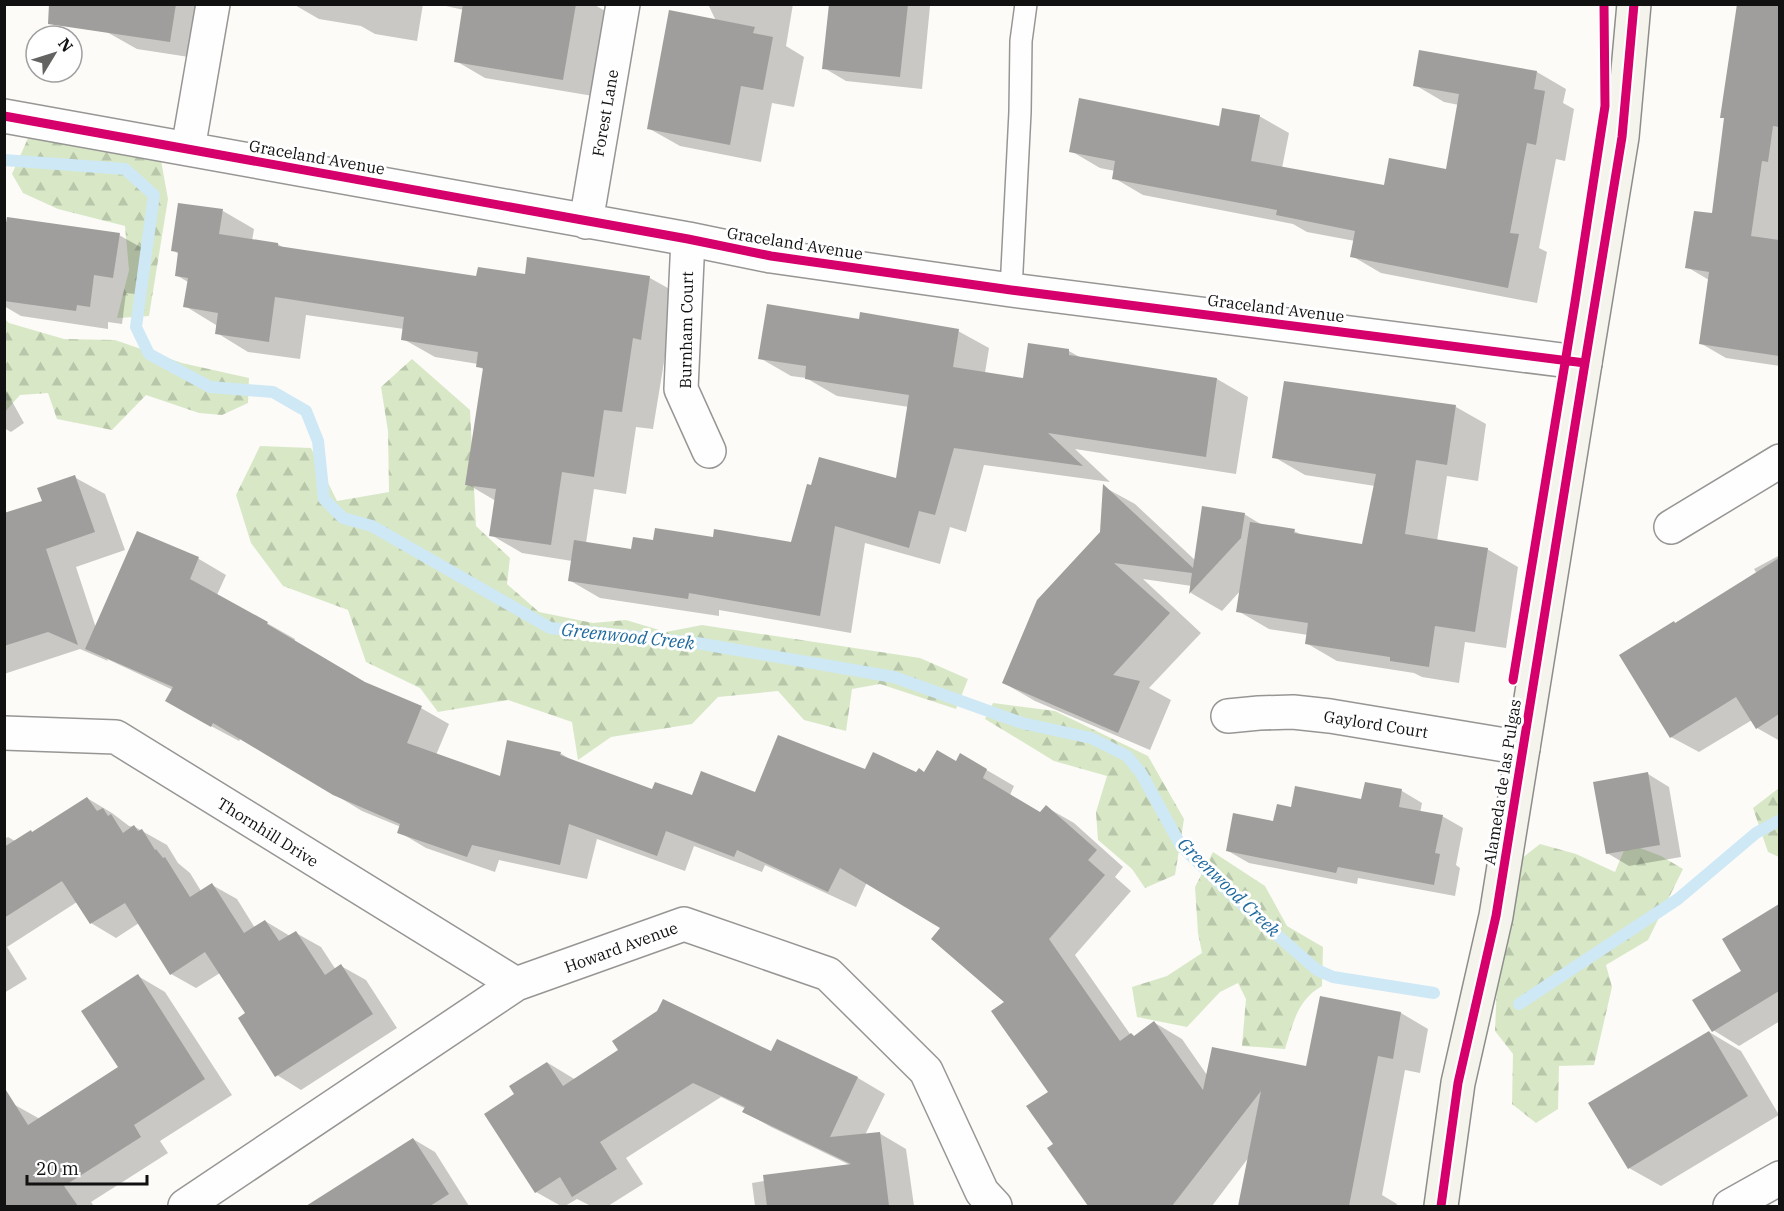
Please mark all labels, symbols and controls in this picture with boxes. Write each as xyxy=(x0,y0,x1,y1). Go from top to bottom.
north arrow xyxy=(24,24,84,84)
text: N xyxy=(54,34,78,56)
street label: Forest Lane xyxy=(587,68,623,158)
street label: Graceland Avenue xyxy=(248,135,386,179)
street label: Graceland Avenue xyxy=(726,222,864,264)
street label: Burnham Court xyxy=(675,271,697,389)
street label: Graceland Avenue xyxy=(1207,290,1345,326)
water label: Greenwood Creek xyxy=(560,618,696,654)
street label: Alameda de las Pulgas xyxy=(1479,698,1525,866)
street label: Gaylord Court xyxy=(1322,706,1430,742)
street label: Thornhill Drive xyxy=(214,793,322,871)
water label: Greenwood Creek xyxy=(1173,832,1285,942)
street label: Howard Avenue xyxy=(562,917,680,977)
scale bar xyxy=(27,1148,147,1186)
text: 20 m xyxy=(36,1157,79,1180)

